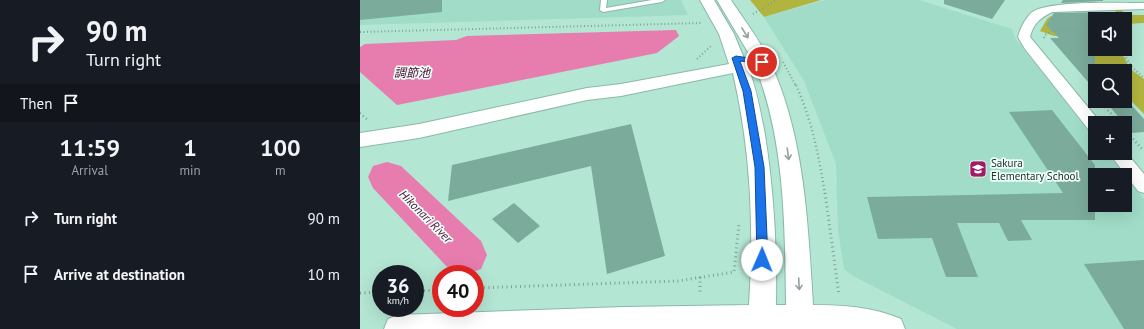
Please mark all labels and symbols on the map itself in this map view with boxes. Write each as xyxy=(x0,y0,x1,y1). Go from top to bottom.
one-way arrow xyxy=(741,27,749,38)
pin xyxy=(745,45,779,79)
water label: 調節池 xyxy=(394,65,431,80)
one-way arrow xyxy=(784,147,792,160)
place label: Sakura Elementary School xyxy=(991,156,1079,183)
school or university icon: Sakura Elementary School xyxy=(968,159,988,179)
water label: Hikonari River xyxy=(396,186,456,246)
position arrow xyxy=(741,239,783,281)
speed limit sign: 40 xyxy=(432,265,484,317)
one-way arrow xyxy=(796,277,803,290)

